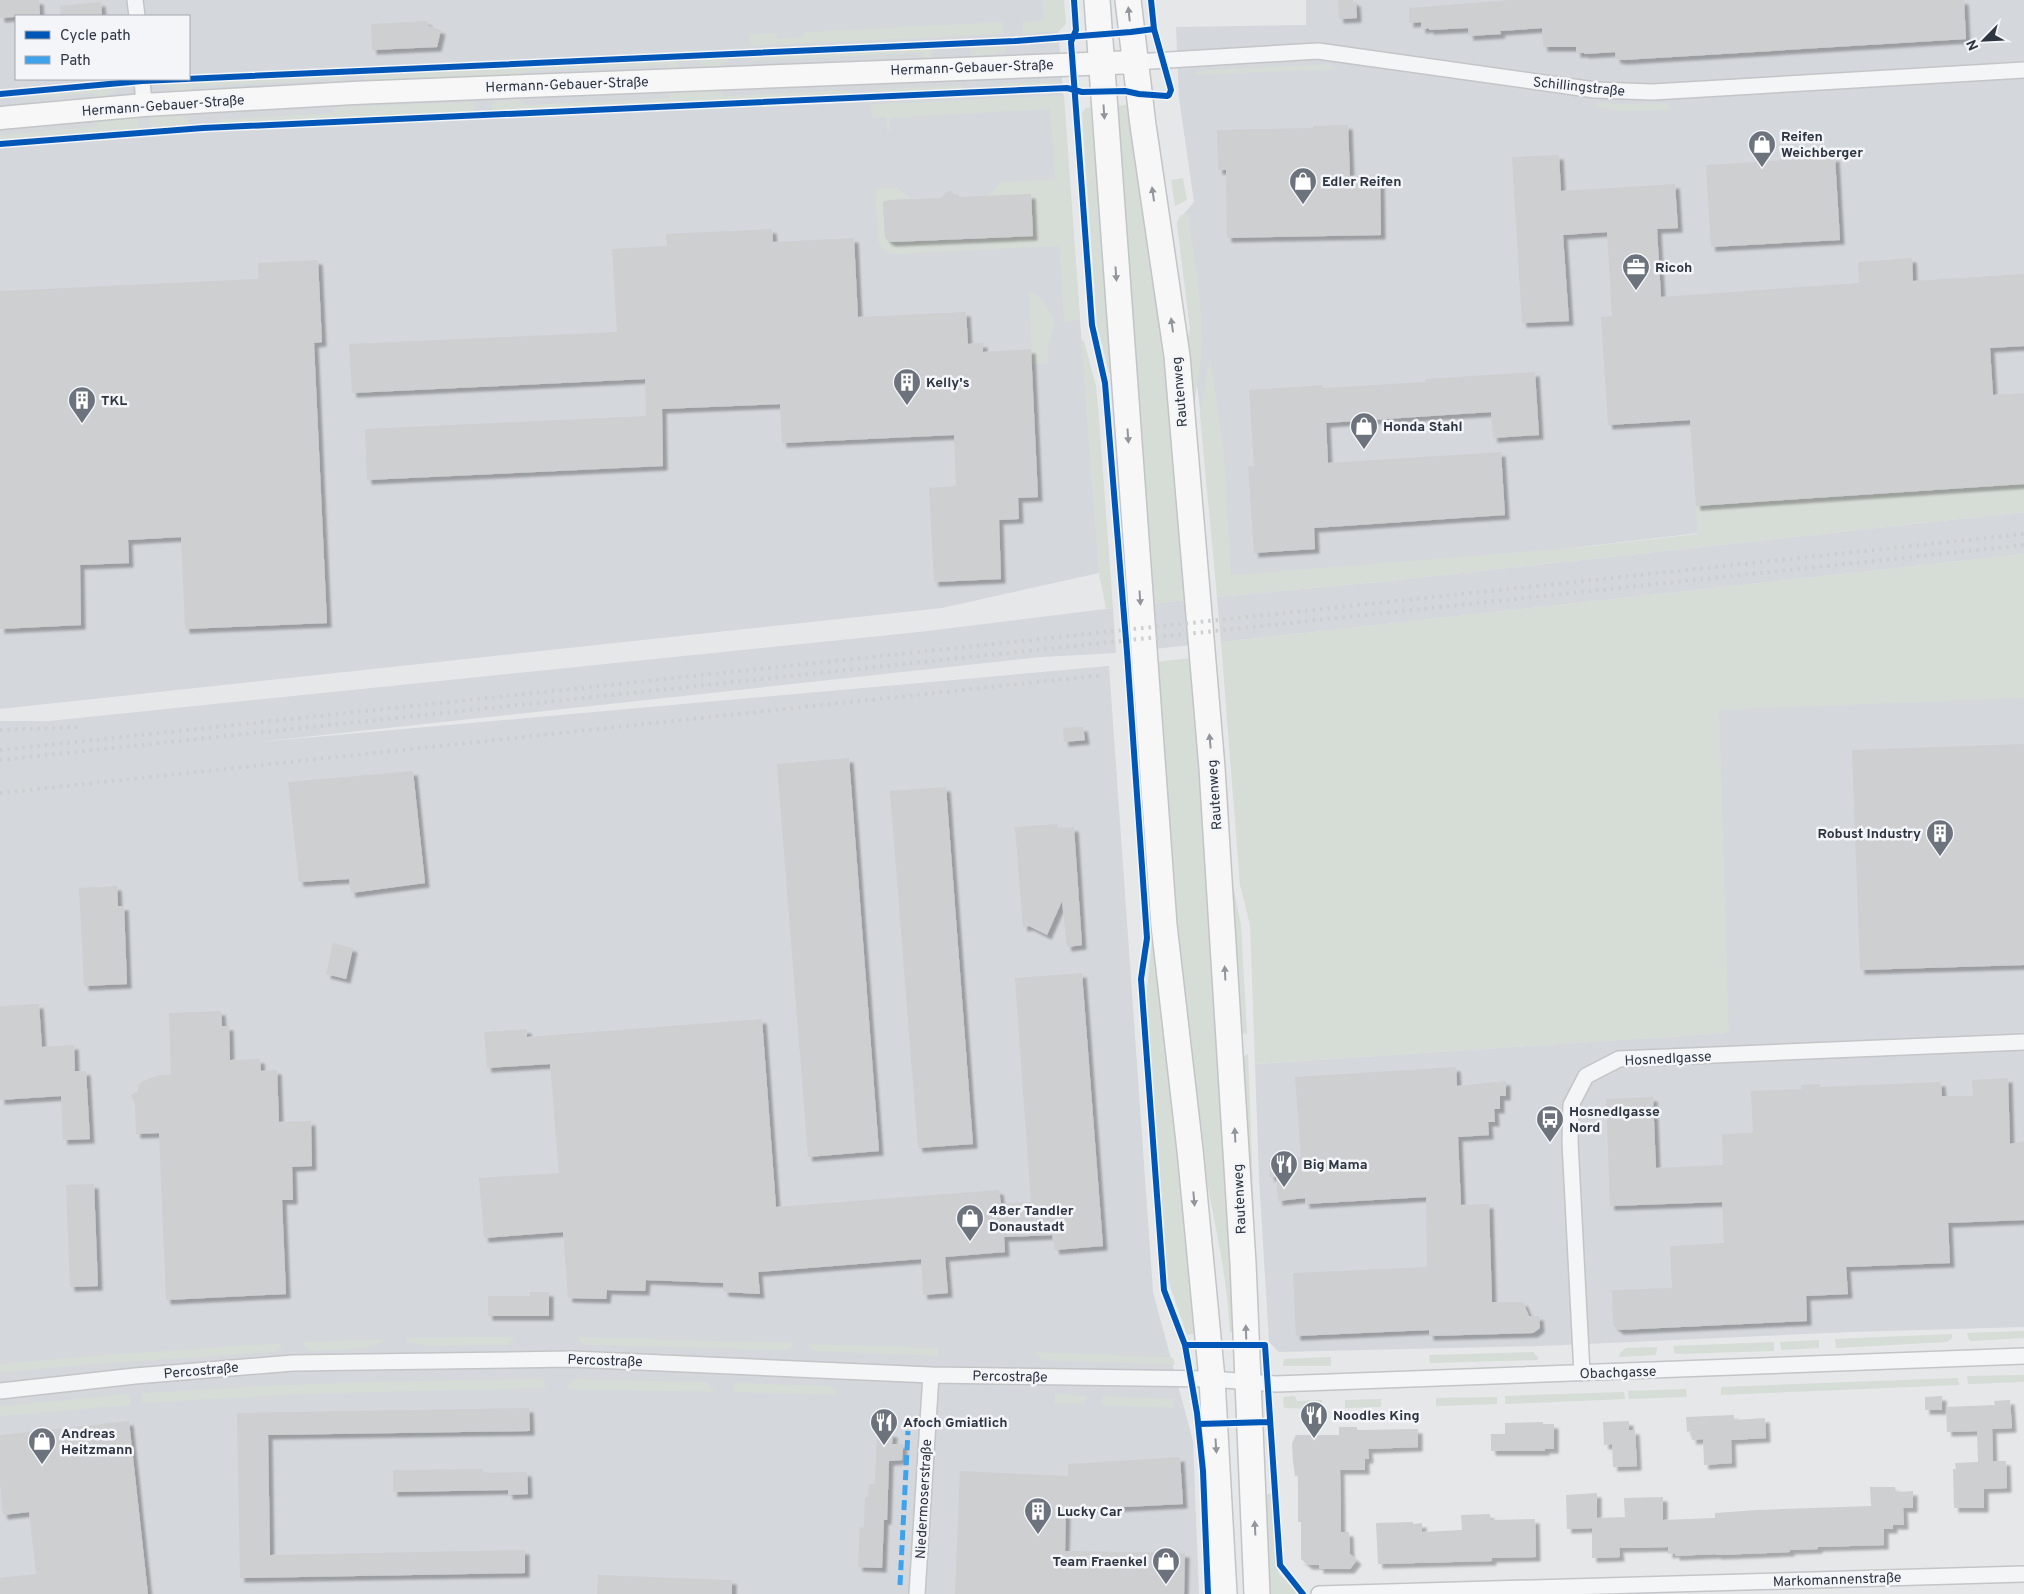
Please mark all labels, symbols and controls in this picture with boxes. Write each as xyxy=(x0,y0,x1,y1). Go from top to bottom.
one-way arrow xyxy=(1125,5,1133,21)
legend xyxy=(15,15,190,80)
north arrow xyxy=(1959,15,2009,65)
text: Cycle path xyxy=(60,27,131,46)
text: N xyxy=(1964,37,1983,53)
text: Path xyxy=(60,52,91,71)
street label: Hermann-Gebauer-Straße xyxy=(890,57,1054,80)
street label: Hermann-Gebauer-Straße xyxy=(485,74,649,97)
street label: Schillingstraße xyxy=(1532,74,1626,101)
street label: Hermann-Gebauer-Straße xyxy=(81,92,245,121)
one-way arrow xyxy=(1100,104,1108,120)
shop icon: Reifen Weichberger xyxy=(1747,129,1777,168)
place label: Reifen Weichberger xyxy=(1781,129,1863,162)
shop icon: Edler Reifen xyxy=(1288,166,1318,205)
place label: Edler Reifen xyxy=(1322,174,1401,191)
one-way arrow xyxy=(1149,186,1157,202)
office icon: Ricoh xyxy=(1621,252,1651,291)
place label: Ricoh xyxy=(1655,260,1692,277)
one-way arrow xyxy=(1112,266,1120,282)
one-way arrow xyxy=(1168,317,1176,333)
street label: Rautenweg xyxy=(1169,356,1192,428)
building icon: Kelly's xyxy=(892,367,922,406)
place label: Kelly's xyxy=(926,375,970,392)
building icon: TKL xyxy=(67,385,97,424)
place label: TKL xyxy=(101,393,127,410)
shop icon: Honda Stahl xyxy=(1349,411,1379,450)
place label: Honda Stahl xyxy=(1383,419,1463,436)
one-way arrow xyxy=(1124,428,1132,444)
one-way arrow xyxy=(1136,590,1144,606)
one-way arrow xyxy=(1205,733,1213,749)
street label: Rautenweg xyxy=(1205,759,1226,831)
building icon: Robust Industry xyxy=(1925,818,1955,857)
place label: Robust Industry xyxy=(1817,826,1921,843)
one-way arrow xyxy=(1221,965,1229,981)
street label: Hosnedlgasse xyxy=(1624,1049,1712,1070)
bus stop icon: Hosnedlgasse Nord xyxy=(1535,1104,1565,1143)
place label: Hosnedlgasse Nord xyxy=(1569,1104,1660,1137)
one-way arrow xyxy=(1231,1127,1239,1143)
restaurant icon: Big Mama xyxy=(1269,1149,1299,1188)
place label: Big Mama xyxy=(1303,1157,1368,1174)
street label: Rautenweg xyxy=(1230,1163,1251,1235)
one-way arrow xyxy=(1190,1191,1198,1207)
shop icon: 48er Tandler Donaustadt xyxy=(955,1203,985,1242)
place label: 48er Tandler Donaustadt xyxy=(989,1203,1074,1236)
one-way arrow xyxy=(1241,1324,1249,1340)
street label: Percostraße xyxy=(567,1352,643,1371)
street label: Percostraße xyxy=(163,1360,239,1383)
street label: Obachgasse xyxy=(1579,1364,1657,1383)
street label: Percostraße xyxy=(972,1368,1048,1387)
restaurant icon: Noodles King xyxy=(1299,1400,1329,1439)
restaurant icon: Afoch Gmiatlich xyxy=(869,1407,899,1446)
place label: Noodles King xyxy=(1333,1408,1420,1425)
place label: Afoch Gmiatlich xyxy=(903,1415,1008,1432)
shop icon: Andreas Heitzmann xyxy=(27,1426,57,1465)
place label: Andreas Heitzmann xyxy=(61,1426,133,1459)
one-way arrow xyxy=(1212,1438,1220,1454)
street label: Niedermoserstraße xyxy=(913,1439,936,1560)
building icon: Lucky Car xyxy=(1023,1496,1053,1535)
place label: Lucky Car xyxy=(1057,1504,1123,1521)
one-way arrow xyxy=(1250,1520,1258,1536)
shop icon: Team Fraenkel xyxy=(1151,1546,1181,1585)
place label: Team Fraenkel xyxy=(1052,1554,1147,1571)
street label: Markomannenstraße xyxy=(1772,1570,1902,1591)

